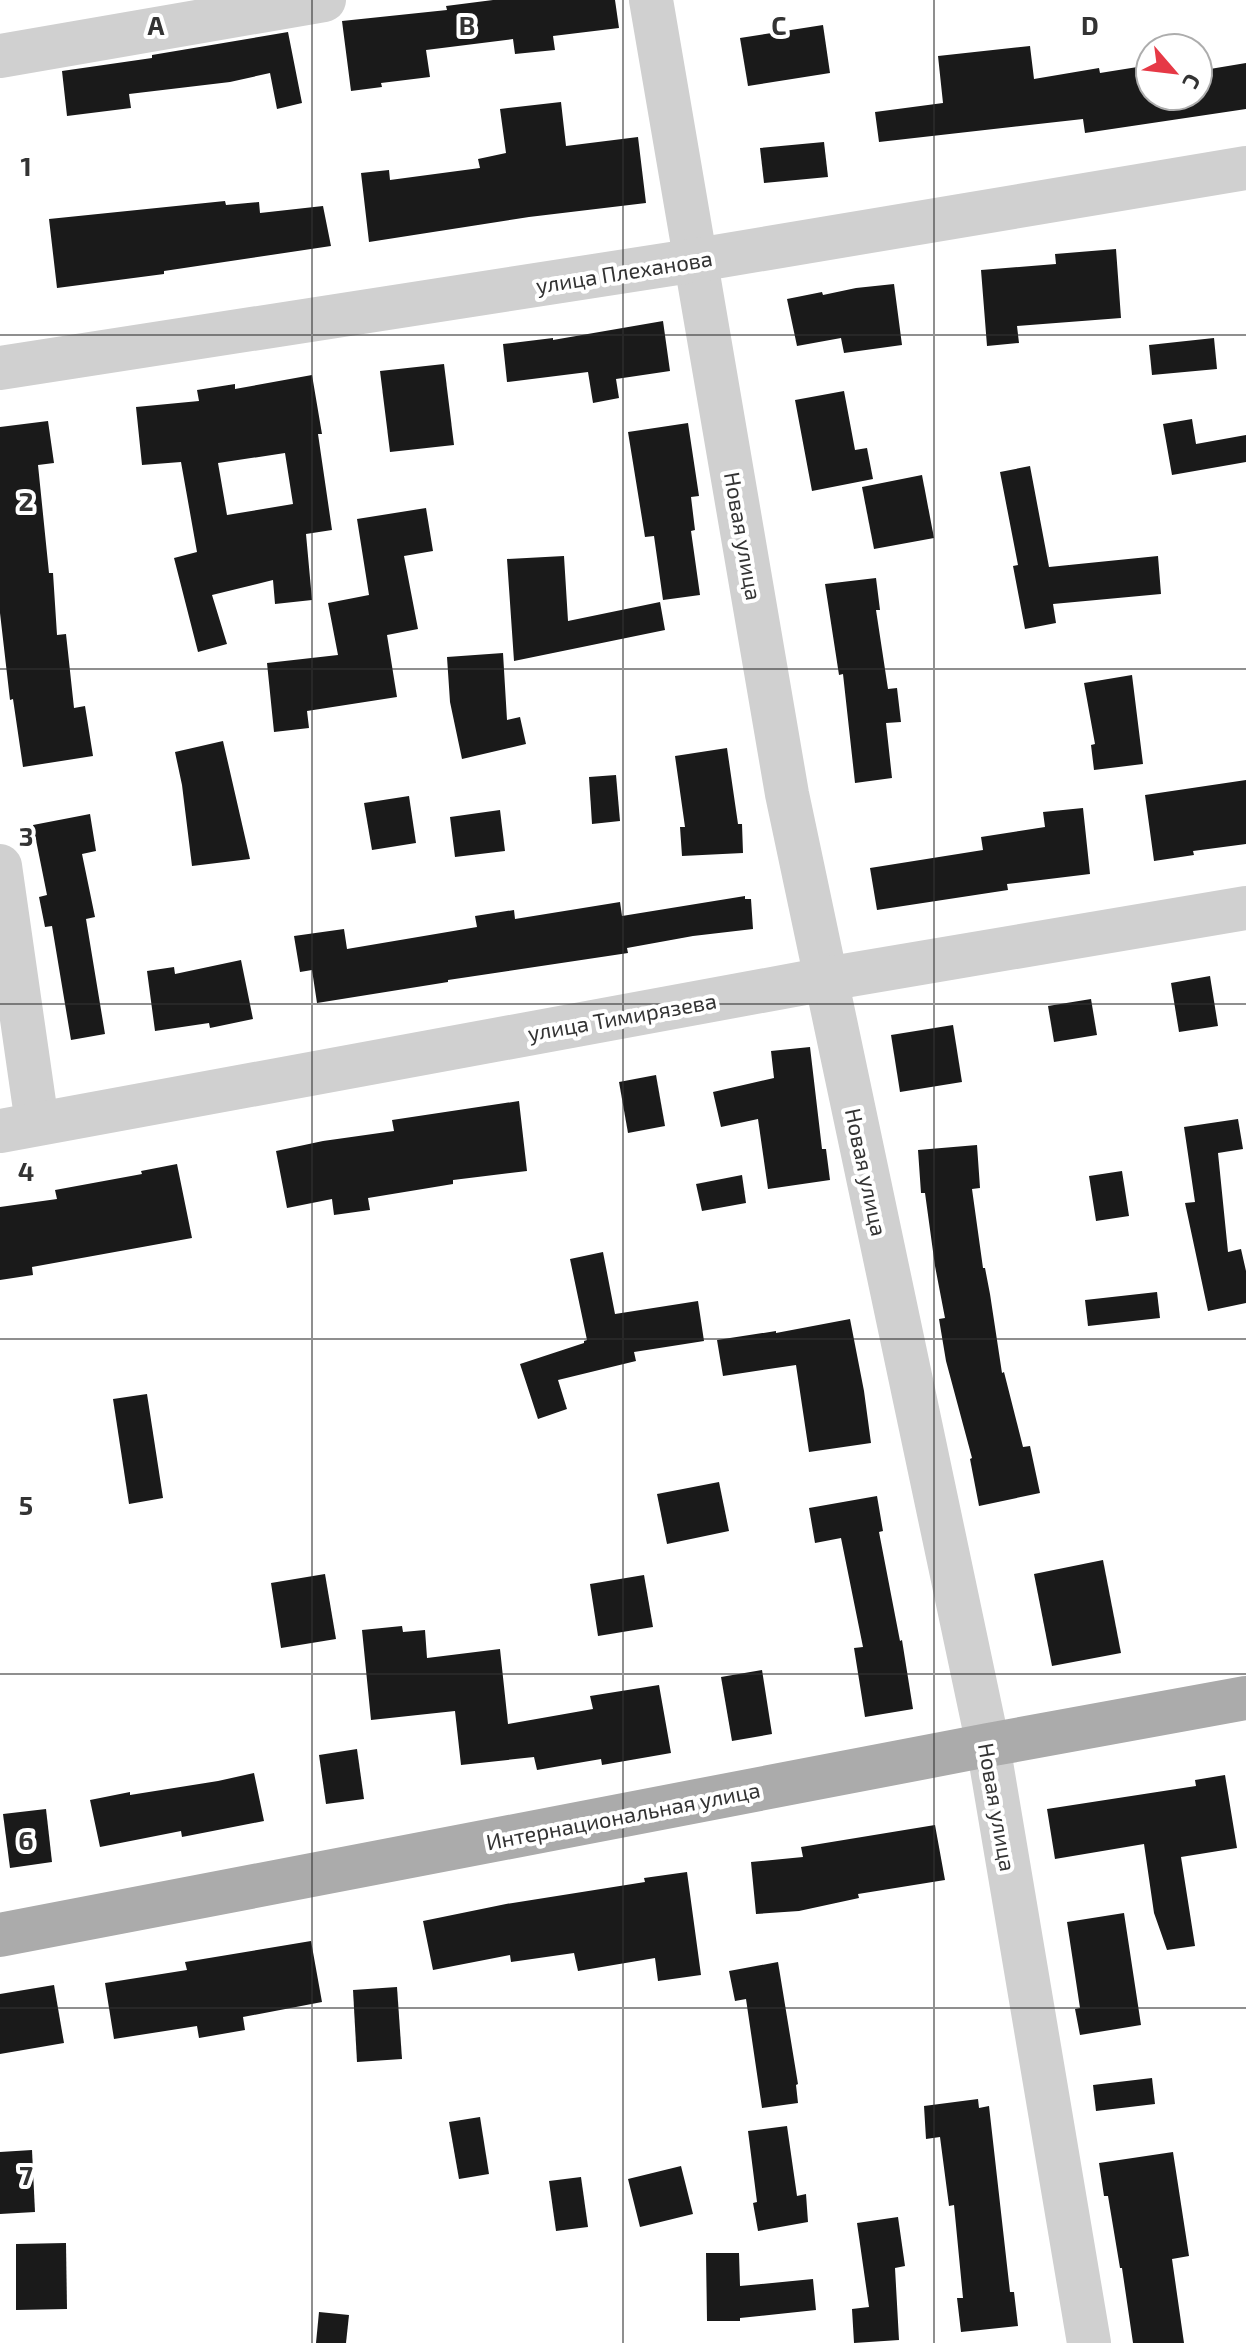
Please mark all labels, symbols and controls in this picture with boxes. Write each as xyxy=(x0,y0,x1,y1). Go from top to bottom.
text: A xyxy=(148,9,165,40)
text: B xyxy=(459,9,475,40)
text: C xyxy=(771,9,787,40)
text: D xyxy=(1081,9,1099,40)
north arrow xyxy=(1134,32,1214,112)
text: С xyxy=(1178,70,1207,94)
text: 1 xyxy=(20,150,32,181)
street label: улица Плеханова xyxy=(534,244,714,299)
street label: Новая улица xyxy=(719,470,768,602)
text: 2 xyxy=(18,485,34,516)
text: 3 xyxy=(19,820,33,851)
street label: улица Тимирязева xyxy=(525,987,719,1046)
street label: Новая улица xyxy=(840,1106,893,1238)
text: 4 xyxy=(18,1155,34,1186)
text: 5 xyxy=(19,1489,33,1520)
street label: Новая улица xyxy=(973,1741,1022,1873)
street label: Интернациональная улица xyxy=(484,1776,762,1855)
text: 6 xyxy=(18,1824,34,1855)
text: 7 xyxy=(19,2159,33,2190)

